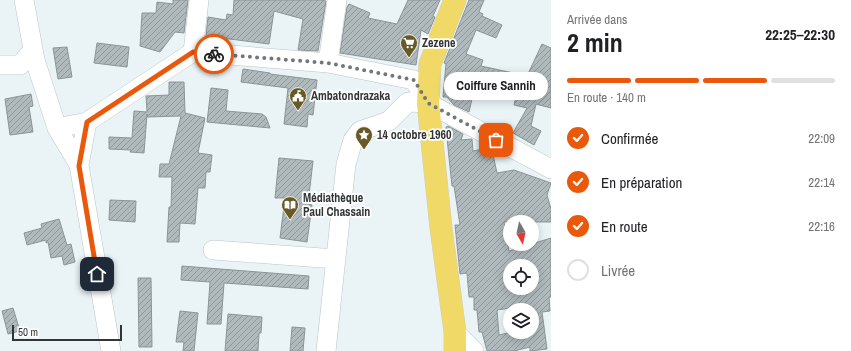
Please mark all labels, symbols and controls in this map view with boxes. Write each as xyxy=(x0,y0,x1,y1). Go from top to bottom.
text: Arrivée dans xyxy=(567,11,627,28)
text: 22:25–22:30 xyxy=(765,24,835,45)
text: 2 min xyxy=(567,25,623,60)
supermarket icon: Zezene xyxy=(399,33,419,58)
courier xyxy=(194,34,234,74)
place label: Zezene xyxy=(422,35,456,51)
icon: bike xyxy=(203,43,225,65)
callout: Coiffure Sannih xyxy=(444,72,548,100)
text: Coiffure Sannih xyxy=(456,77,536,94)
public building icon: Ambatondrazaka xyxy=(288,86,308,111)
place label: Ambatondrazaka xyxy=(311,88,391,104)
text: En route · 140 m xyxy=(567,89,646,106)
pin xyxy=(479,123,513,157)
place icon: 14 octobre 1960 xyxy=(354,125,374,150)
place label: 14 octobre 1960 xyxy=(377,127,452,143)
icon: check xyxy=(567,127,589,149)
text: Confirmée xyxy=(601,128,658,149)
icon: bag xyxy=(485,129,507,151)
text: 22:09 xyxy=(808,130,835,147)
icon: check xyxy=(567,171,589,193)
text: En préparation xyxy=(601,172,682,193)
text: 22:14 xyxy=(808,174,835,191)
place label: Médiathèque Paul Chassain xyxy=(303,190,370,220)
library icon: Médiathèque Paul Chassain xyxy=(280,195,300,220)
north arrow xyxy=(503,215,539,251)
map controls xyxy=(503,215,539,339)
icon: check xyxy=(567,215,589,237)
text: En route xyxy=(601,216,648,237)
text: 22:16 xyxy=(808,218,835,235)
pin xyxy=(80,257,114,291)
button: locate xyxy=(503,259,539,295)
text: Livrée xyxy=(601,260,635,281)
icon: home xyxy=(86,263,108,285)
button: layers xyxy=(503,303,539,339)
scale bar xyxy=(12,323,122,342)
text: 50 m xyxy=(18,325,38,339)

